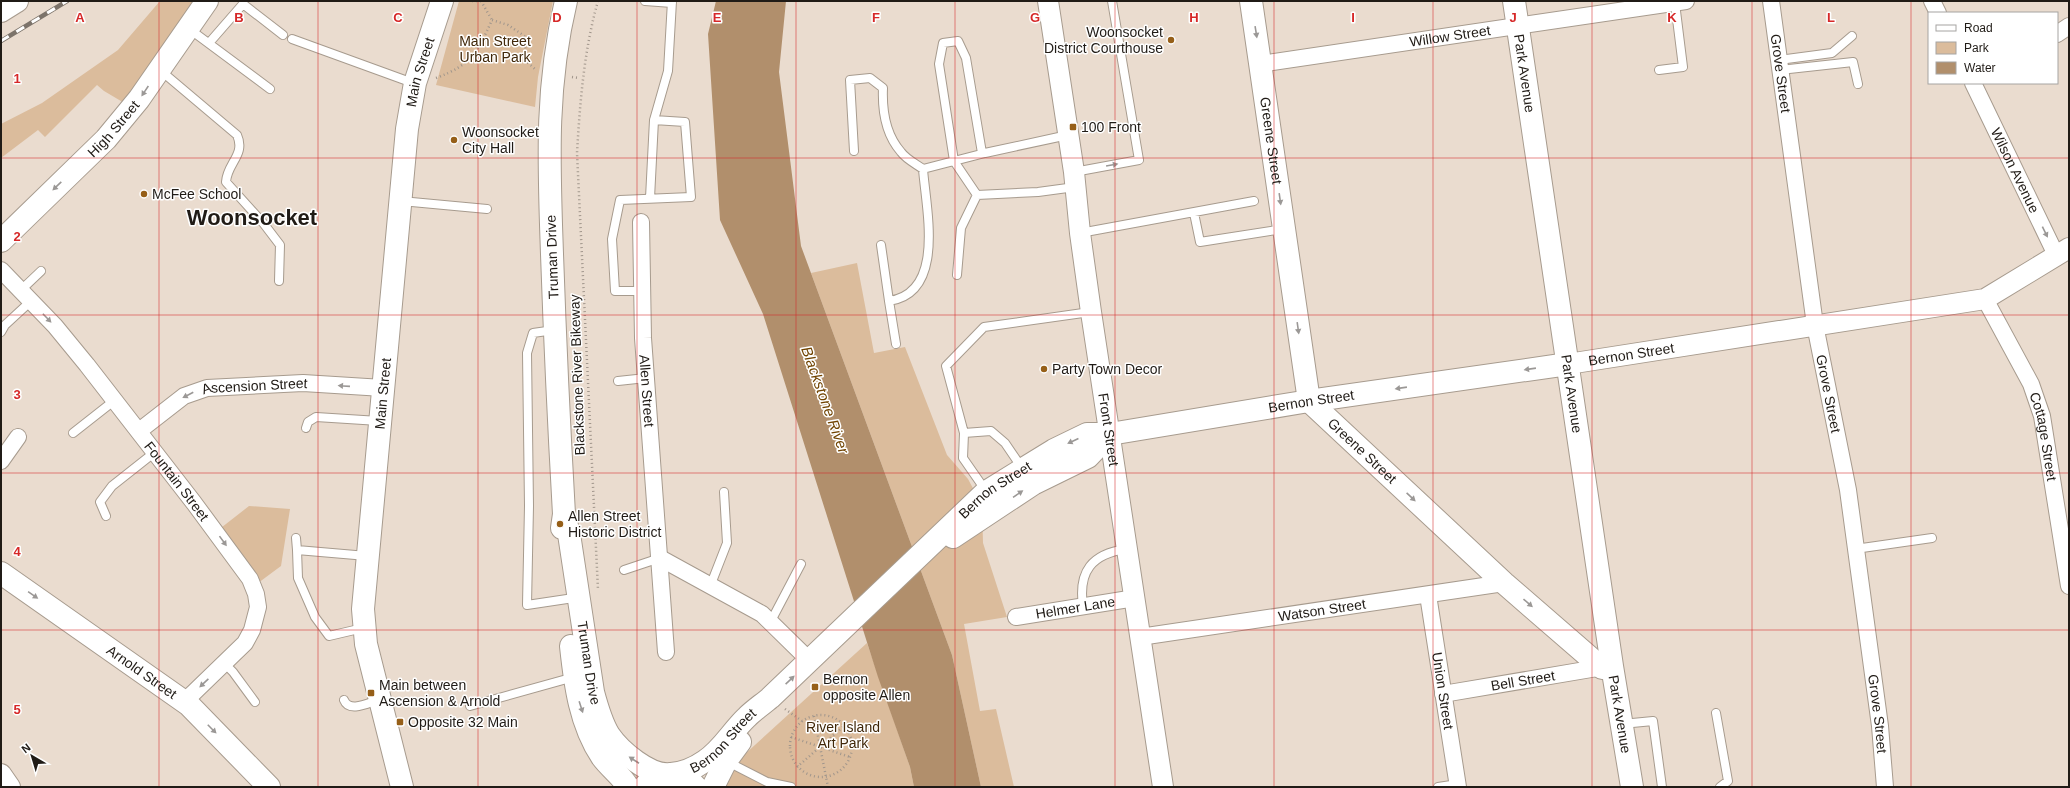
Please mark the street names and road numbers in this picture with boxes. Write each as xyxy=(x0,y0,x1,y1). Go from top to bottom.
street label: Willow Street xyxy=(1408,22,1492,50)
street label: Park Avenue xyxy=(1511,33,1538,114)
street label: Grove Street xyxy=(1768,33,1794,114)
street label: Main Street xyxy=(403,35,438,108)
street label: Greene Street xyxy=(1257,96,1285,185)
street label: High Street xyxy=(84,97,143,160)
street label: Wilson Avenue xyxy=(1988,125,2043,216)
street label: Truman Drive xyxy=(543,214,561,299)
street label: Blackstone River Bikeway xyxy=(566,294,588,456)
street label: Bernon Street xyxy=(1587,340,1675,369)
street label: Park Avenue xyxy=(1558,353,1586,434)
street label: Grove Street xyxy=(1813,353,1844,434)
street label: Allen Street xyxy=(636,354,658,428)
street label: Main Street xyxy=(372,357,394,430)
street label: Ascension Street xyxy=(199,375,308,397)
street label: Bernon Street xyxy=(1267,387,1355,416)
street label: Cottage Street xyxy=(2026,390,2060,482)
street label: Front Street xyxy=(1095,392,1122,468)
street label: Greene Street xyxy=(1325,415,1400,487)
street label: Fountain Street xyxy=(141,438,212,524)
street label: Bernon Street xyxy=(955,458,1034,522)
street label: Helmer Lane xyxy=(1034,593,1116,622)
street label: Watson Street xyxy=(1277,596,1367,624)
street label: Truman Drive xyxy=(574,620,604,707)
street label: Arnold Street xyxy=(104,642,180,702)
street label: Union Street xyxy=(1429,651,1457,731)
street label: Bell Street xyxy=(1490,667,1556,694)
street label: Grove Street xyxy=(1865,673,1890,754)
street label: Park Avenue xyxy=(1606,674,1634,755)
street label: Bernon Street xyxy=(687,705,759,776)

